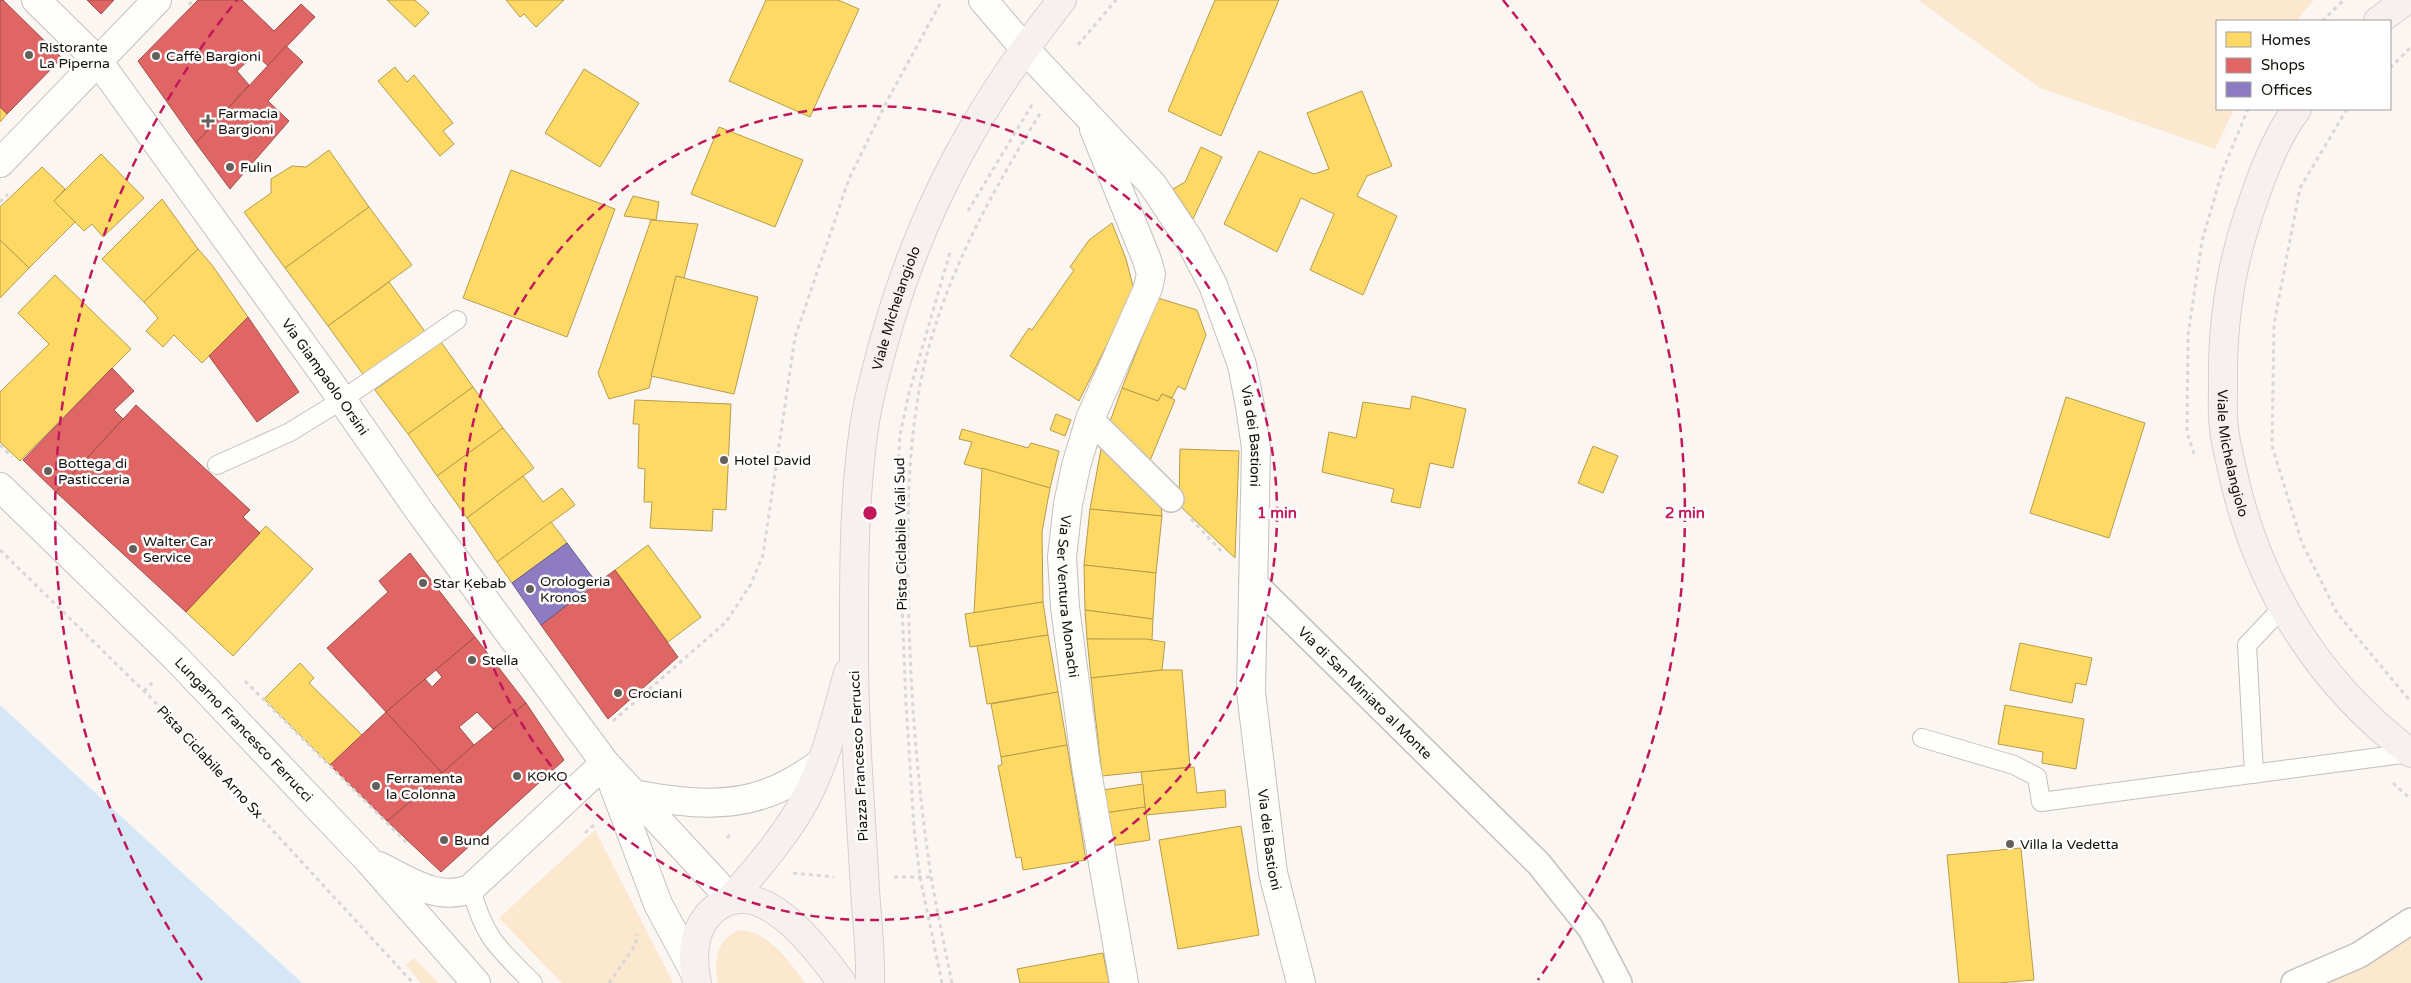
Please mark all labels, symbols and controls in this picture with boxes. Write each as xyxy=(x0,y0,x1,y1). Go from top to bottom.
legend xyxy=(2216,20,2391,110)
text: Homes xyxy=(2261,31,2311,49)
place label: Ristorante La Piperna xyxy=(39,39,110,72)
place label: Caffè Bargioni xyxy=(166,48,261,65)
marker: Ristorante La Piperna xyxy=(23,49,35,61)
marker: Caffè Bargioni xyxy=(150,50,162,62)
text: Shops xyxy=(2261,56,2305,74)
text: Offices xyxy=(2261,81,2312,99)
place label: Farmacia Bargioni xyxy=(218,105,278,138)
marker: Farmacia Bargioni xyxy=(202,115,214,127)
place label: Fulin xyxy=(240,159,272,176)
marker: Fulin xyxy=(224,161,236,173)
street label: Viale Michelangiolo xyxy=(868,243,924,372)
street label: Via Giampaolo Orsini xyxy=(278,315,372,438)
street label: Via dei Bastioni xyxy=(1238,384,1265,487)
street label: Viale Michelangiolo xyxy=(2214,389,2253,519)
place label: Hotel David xyxy=(734,452,811,469)
marker: Hotel David xyxy=(718,454,730,466)
place label: Bottega di Pasticceria xyxy=(58,455,130,488)
street label: Pista Ciclabile Viali Sud xyxy=(891,457,911,611)
marker: Bottega di Pasticceria xyxy=(42,465,54,477)
centre of rings xyxy=(861,504,879,522)
text: 1 min xyxy=(1257,504,1297,522)
text: 2 min xyxy=(1665,504,1705,522)
street label: Via Ser Ventura Monachi xyxy=(1053,514,1083,679)
place label: Walter Car Service xyxy=(143,533,214,566)
marker: Walter Car Service xyxy=(127,543,139,555)
place label: Orologeria Kronos xyxy=(540,573,610,606)
place label: Star Kebab xyxy=(433,575,507,592)
marker: Star Kebab xyxy=(417,577,429,589)
marker: Orologeria Kronos xyxy=(524,583,536,595)
street label: Via di San Miniato al Monte xyxy=(1295,623,1436,763)
place label: Stella xyxy=(482,652,518,669)
street label: Lungarno Francesco Ferrucci xyxy=(171,654,317,805)
marker: Stella xyxy=(466,654,478,666)
street label: Piazza Francesco Ferrucci xyxy=(846,670,872,842)
place label: Crociani xyxy=(628,685,682,702)
marker: Crociani xyxy=(612,687,624,699)
street label: Pista Ciclabile Arno Sx xyxy=(153,702,267,822)
place label: KOKO xyxy=(527,768,568,785)
place label: Ferramenta la Colonna xyxy=(386,770,463,803)
marker: KOKO xyxy=(511,770,523,782)
marker: Ferramenta la Colonna xyxy=(370,780,382,792)
street label: Via dei Bastioni xyxy=(1254,788,1286,892)
place label: Bund xyxy=(454,832,490,849)
marker: Bund xyxy=(438,834,450,846)
place label: Villa la Vedetta xyxy=(2020,836,2119,853)
marker: Villa la Vedetta xyxy=(2004,838,2016,850)

